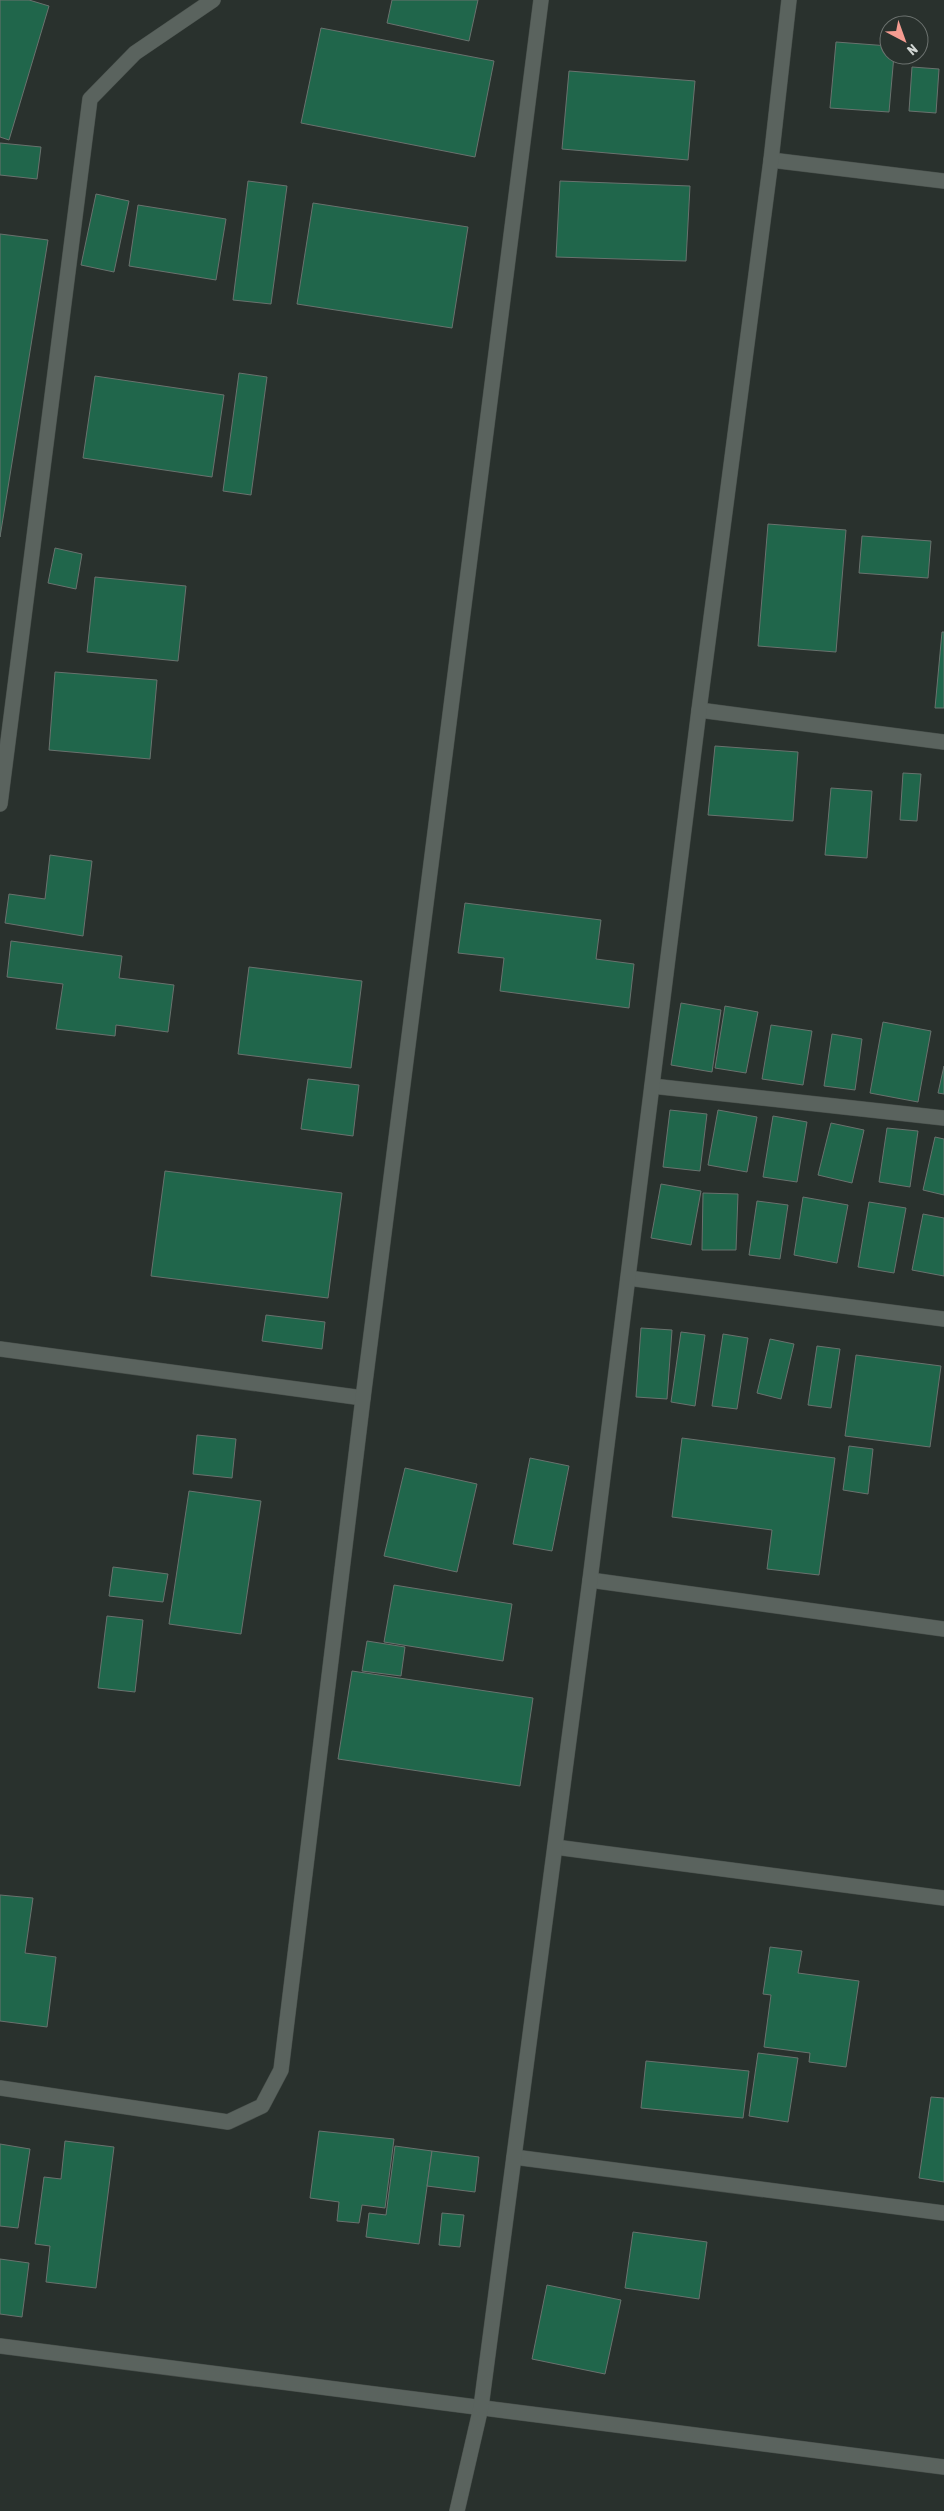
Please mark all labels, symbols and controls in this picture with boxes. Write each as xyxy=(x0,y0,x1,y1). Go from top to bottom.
north arrow xyxy=(879,15,929,65)
text: N xyxy=(904,41,921,59)

